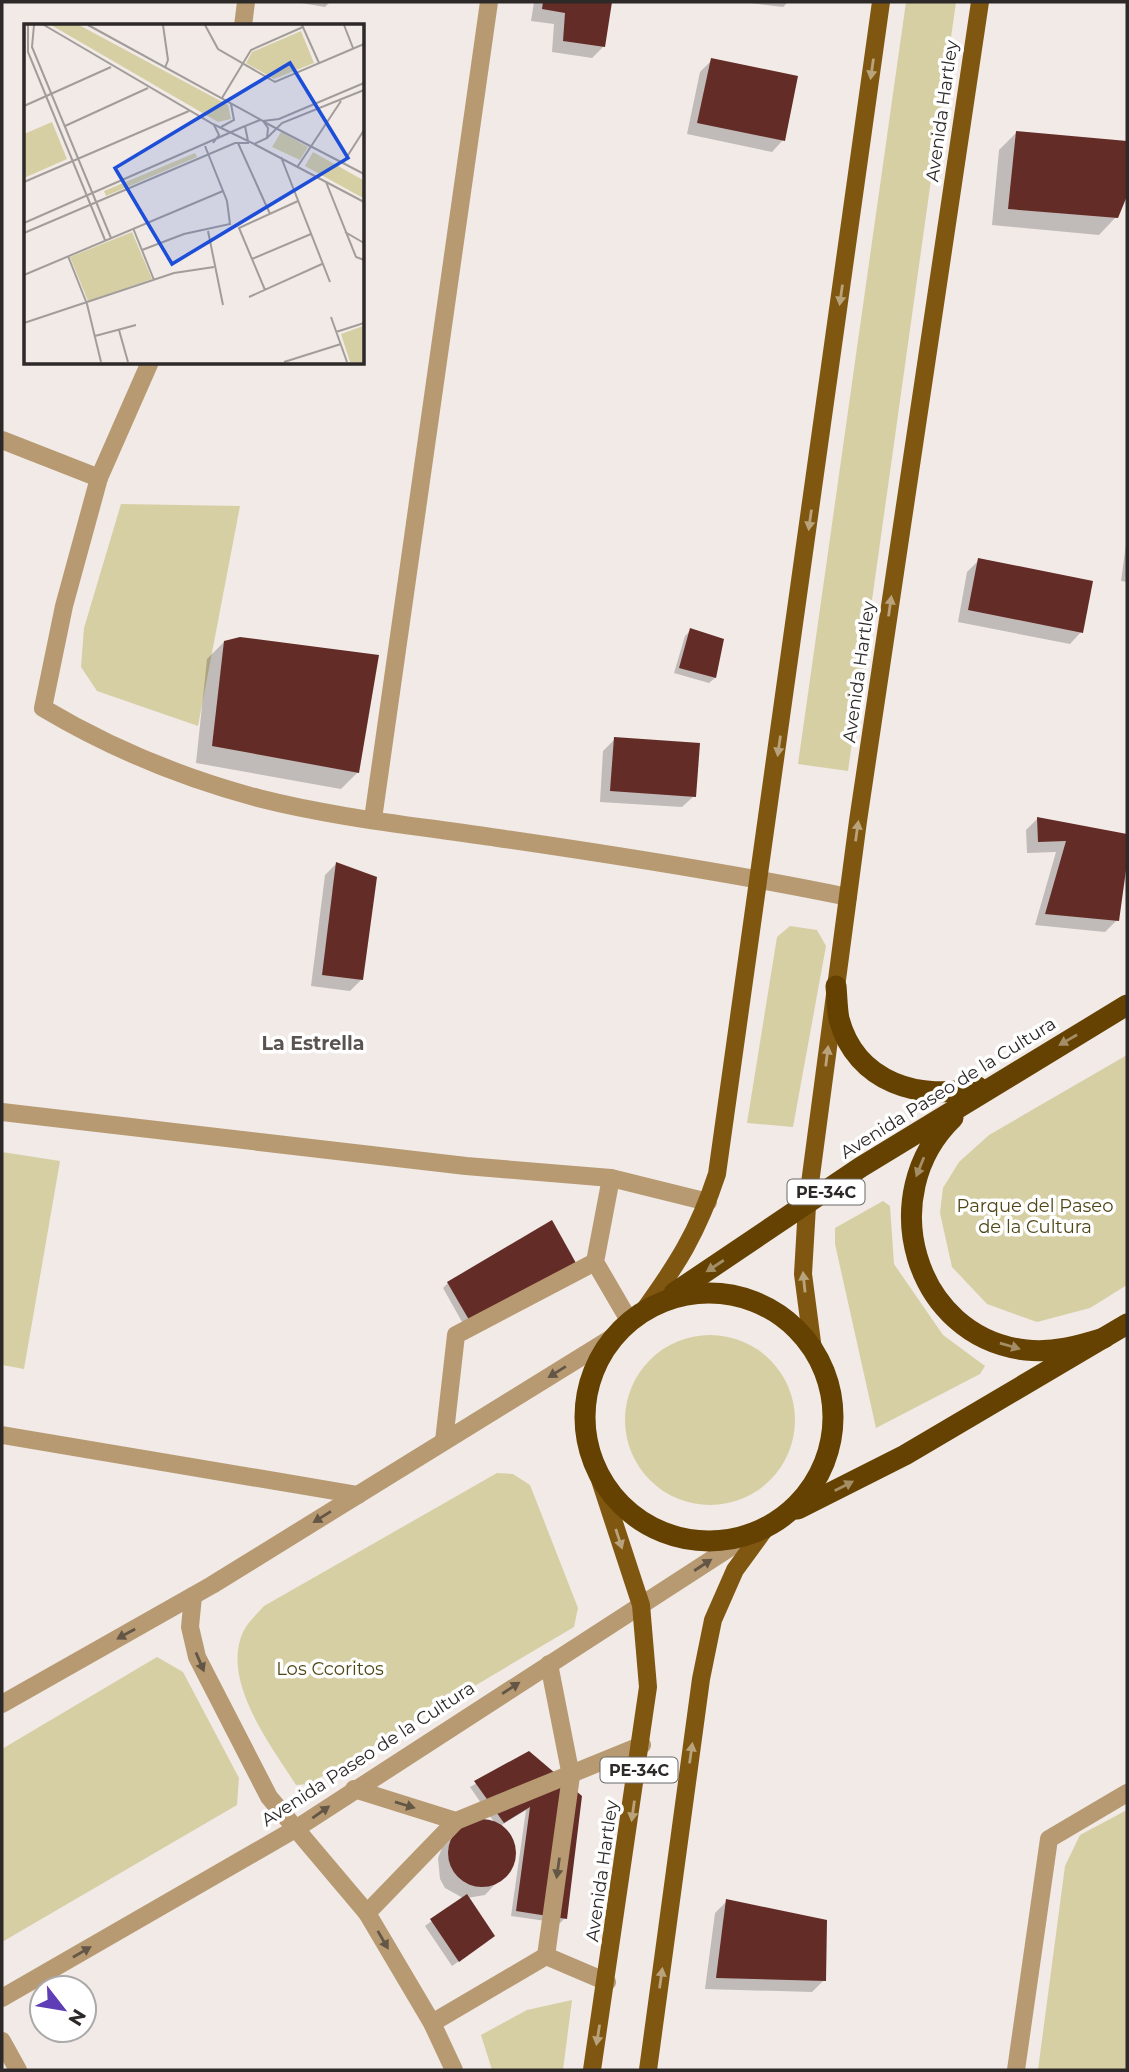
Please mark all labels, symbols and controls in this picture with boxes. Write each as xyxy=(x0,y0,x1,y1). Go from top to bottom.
inset map xyxy=(24,24,364,364)
street label: Avenida Hartley xyxy=(921,39,963,183)
one-way arrow xyxy=(866,59,877,81)
one-way arrow xyxy=(835,284,846,306)
one-way arrow xyxy=(804,509,815,531)
one-way arrow xyxy=(885,594,896,616)
street label: Avenida Hartley xyxy=(838,600,880,744)
one-way arrow xyxy=(773,735,784,757)
one-way arrow xyxy=(851,819,862,841)
street label: Avenida Paseo de la Cultura xyxy=(836,1012,1060,1164)
district label: La Estrella xyxy=(262,1032,364,1055)
one-way arrow xyxy=(1059,1033,1078,1046)
one-way arrow xyxy=(821,1045,832,1067)
one-way arrow xyxy=(915,1157,926,1178)
road number: PE-34C xyxy=(788,1180,864,1204)
park label: Parque del Paseo de la Cultura xyxy=(957,1195,1114,1238)
one-way arrow xyxy=(705,1260,725,1273)
one-way arrow xyxy=(798,1271,809,1293)
one-way arrow xyxy=(999,1341,1020,1351)
one-way arrow xyxy=(547,1366,566,1378)
one-way arrow xyxy=(834,1480,854,1491)
one-way arrow xyxy=(312,1511,331,1524)
one-way arrow xyxy=(614,1529,625,1550)
one-way arrow xyxy=(693,1559,713,1572)
one-way arrow xyxy=(116,1628,136,1640)
one-way arrow xyxy=(194,1652,206,1672)
park label: Los Ccoritos xyxy=(276,1658,384,1680)
street label: Avenida Paseo de la Cultura xyxy=(257,1677,479,1831)
one-way arrow xyxy=(502,1682,521,1695)
one-way arrow xyxy=(686,1742,697,1764)
road number: PE-34C xyxy=(600,1758,678,1782)
street label: Avenida Hartley xyxy=(581,1799,623,1943)
one-way arrow xyxy=(395,1800,416,1810)
one-way arrow xyxy=(627,1800,638,1822)
one-way arrow xyxy=(311,1806,330,1819)
one-way arrow xyxy=(553,1857,564,1879)
one-way arrow xyxy=(377,1931,389,1950)
one-way arrow xyxy=(73,1946,92,1958)
one-way arrow xyxy=(655,1967,666,1989)
north arrow xyxy=(28,1974,98,2044)
text: N xyxy=(63,2005,91,2030)
one-way arrow xyxy=(592,2025,603,2047)

